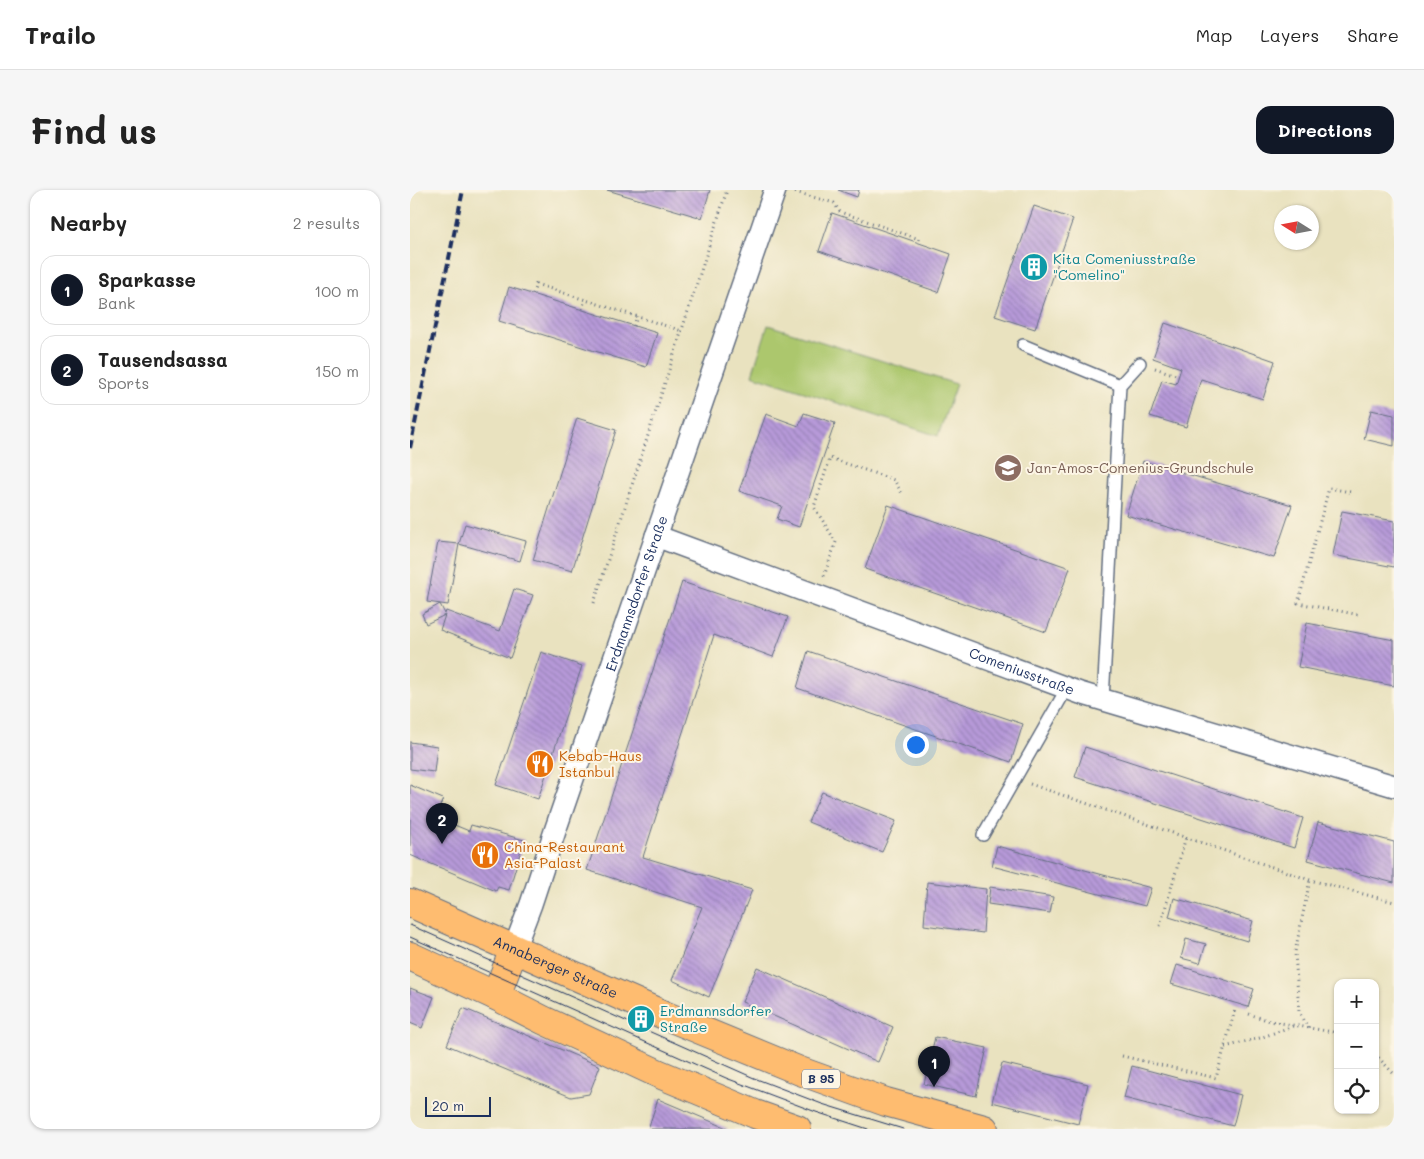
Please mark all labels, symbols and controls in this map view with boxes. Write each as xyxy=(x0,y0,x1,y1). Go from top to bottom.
text: Trailo xyxy=(25,19,96,50)
text: Map xyxy=(1196,23,1232,47)
text: Layers xyxy=(1260,23,1319,47)
text: Share xyxy=(1347,23,1399,47)
button: Directions xyxy=(1256,106,1394,154)
text: Find us xyxy=(30,107,157,153)
north arrow xyxy=(1274,205,1319,250)
text: Nearby xyxy=(50,209,127,236)
text: 2 results xyxy=(293,212,360,233)
place label: Kita Comeniusstraße "Comelino" xyxy=(1053,249,1196,284)
building icon: Kita Comeniusstraße "Comelino" xyxy=(1019,252,1049,282)
text: Sparkasse xyxy=(98,267,196,292)
text: 1 xyxy=(63,280,71,301)
text: 100 m xyxy=(314,280,359,301)
text: Bank xyxy=(98,292,135,313)
text: Tausendsassa xyxy=(98,347,228,372)
text: 2 xyxy=(63,360,71,381)
text: 150 m xyxy=(315,360,359,381)
text: Sports xyxy=(98,372,149,393)
school or university icon: Jan-Amos-Comenius-Grundschule xyxy=(993,453,1023,483)
place label: Jan-Amos-Comenius-Grundschule xyxy=(1027,458,1254,477)
street label: Erdmannsdorfer Straße xyxy=(601,513,672,674)
street label: Comeniusstraße xyxy=(967,643,1077,699)
your location xyxy=(903,732,929,758)
place label: Kebab-Haus Istanbul xyxy=(559,746,642,781)
restaurant icon: Kebab-Haus Istanbul xyxy=(525,749,555,779)
pin: 2 xyxy=(426,803,458,844)
place label: China-Restaurant Asia-Palast xyxy=(504,837,625,872)
restaurant icon: China-Restaurant Asia-Palast xyxy=(470,840,500,870)
street label: Annaberger Straße xyxy=(490,931,621,1002)
map controls xyxy=(1334,979,1379,1114)
button: + xyxy=(1334,979,1379,1024)
place label: Erdmannsdorfer Straße xyxy=(660,1001,771,1036)
building icon: Erdmannsdorfer Straße xyxy=(626,1004,656,1034)
button: − xyxy=(1334,1024,1379,1069)
pin: 1 xyxy=(918,1046,950,1087)
button: locate xyxy=(1334,1069,1379,1114)
road number: B 95 xyxy=(802,1070,840,1089)
scale bar xyxy=(425,1094,491,1117)
text: 20 m xyxy=(432,1096,464,1115)

